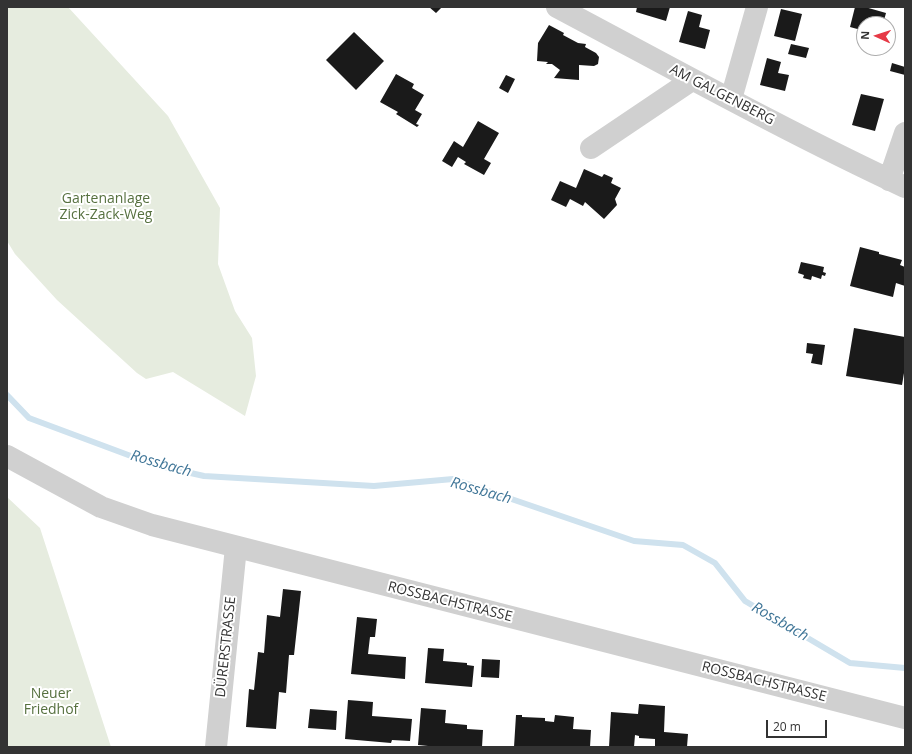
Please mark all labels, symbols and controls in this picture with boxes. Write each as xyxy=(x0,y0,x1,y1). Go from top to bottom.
north arrow xyxy=(856,16,896,56)
text: N xyxy=(857,31,872,40)
street label: AM GALGENBERG xyxy=(667,61,777,129)
park label: Gartenanlage Zick-Zack-Weg xyxy=(60,191,152,224)
water label: Rossbach xyxy=(128,447,194,481)
water label: Rossbach xyxy=(448,474,514,508)
street label: ROSSBACHSTRASSE xyxy=(386,578,514,626)
street label: DÜRERSTRASSE xyxy=(212,596,240,698)
water label: Rossbach xyxy=(748,599,812,645)
street label: ROSSBACHSTRASSE xyxy=(700,658,828,706)
park label: Neuer Friedhof xyxy=(24,686,78,718)
scale bar xyxy=(768,712,829,738)
text: 20 m xyxy=(773,718,801,735)

